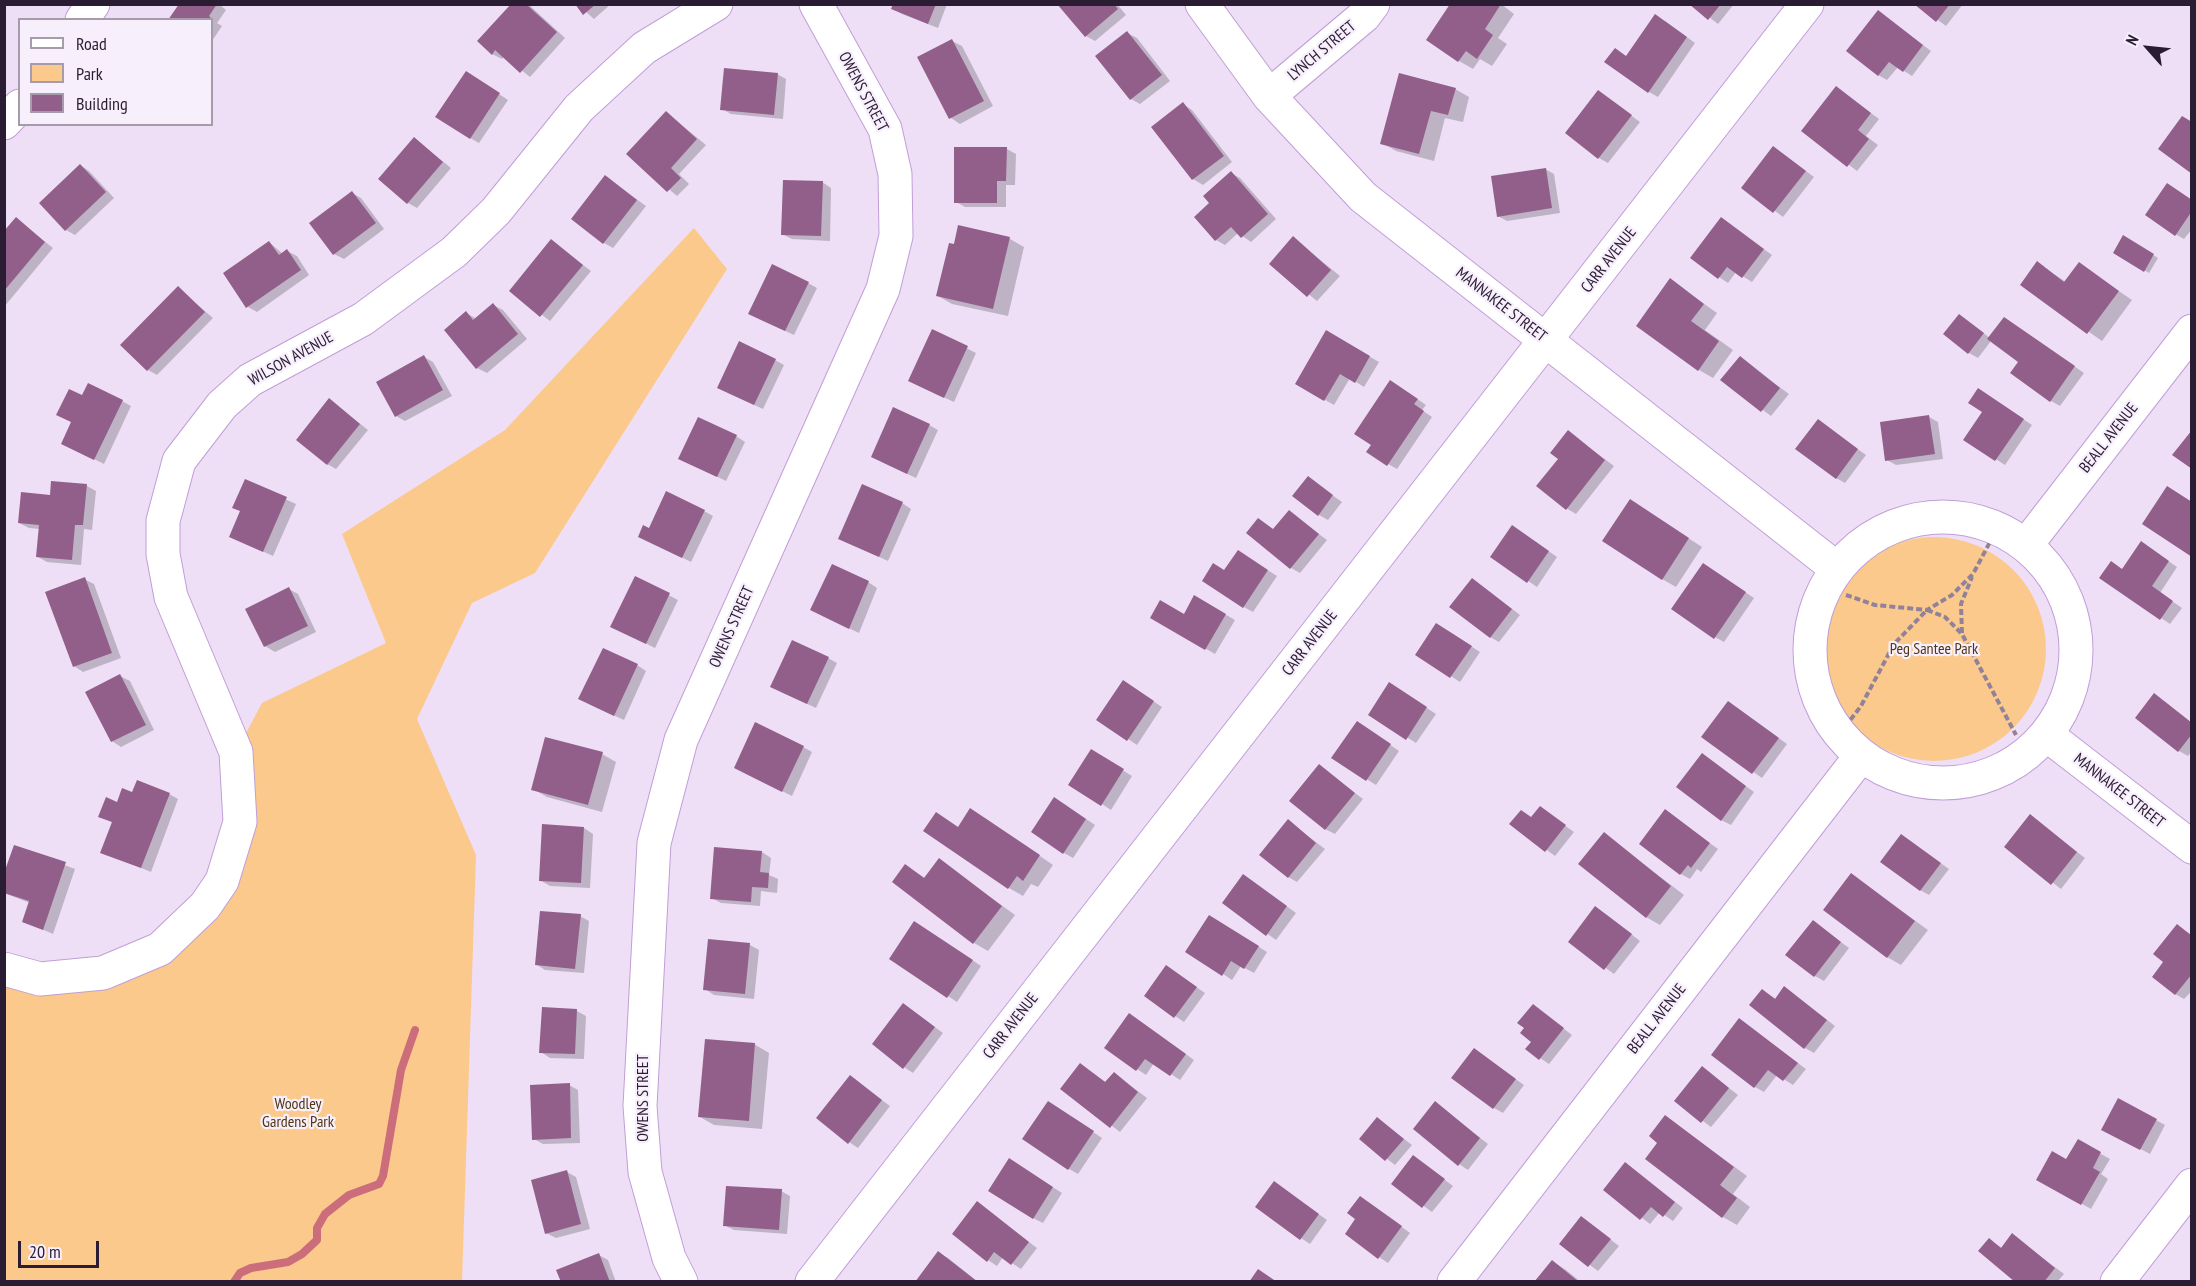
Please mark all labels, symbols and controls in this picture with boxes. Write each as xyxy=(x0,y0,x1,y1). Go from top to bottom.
street label: LYNCH STREET xyxy=(1284,17,1360,85)
legend xyxy=(18,18,213,126)
north arrow xyxy=(2118,18,2178,78)
text: N xyxy=(2121,31,2143,48)
text: Road xyxy=(76,32,107,55)
street label: OWENS STREET xyxy=(834,49,892,135)
text: Park xyxy=(76,62,103,85)
text: Building xyxy=(76,92,128,115)
street label: CARR AVENUE xyxy=(1577,223,1641,297)
street label: MANNAKEE STREET xyxy=(1452,264,1550,346)
street label: WILSON AVENUE xyxy=(245,328,337,390)
street label: BEALL AVENUE xyxy=(2076,399,2142,477)
street label: OWENS STREET xyxy=(705,583,759,671)
street label: CARR AVENUE xyxy=(1278,606,1342,680)
park label: Peg Santee Park xyxy=(1890,639,1978,659)
street label: MANNAKEE STREET xyxy=(2070,750,2168,832)
street label: BEALL AVENUE xyxy=(1624,980,1690,1058)
street label: CARR AVENUE xyxy=(979,989,1043,1063)
street label: OWENS STREET xyxy=(633,1054,653,1142)
park label: Woodley Gardens Park xyxy=(262,1094,334,1132)
scale bar xyxy=(21,1229,102,1267)
text: 20 m xyxy=(29,1240,61,1263)

